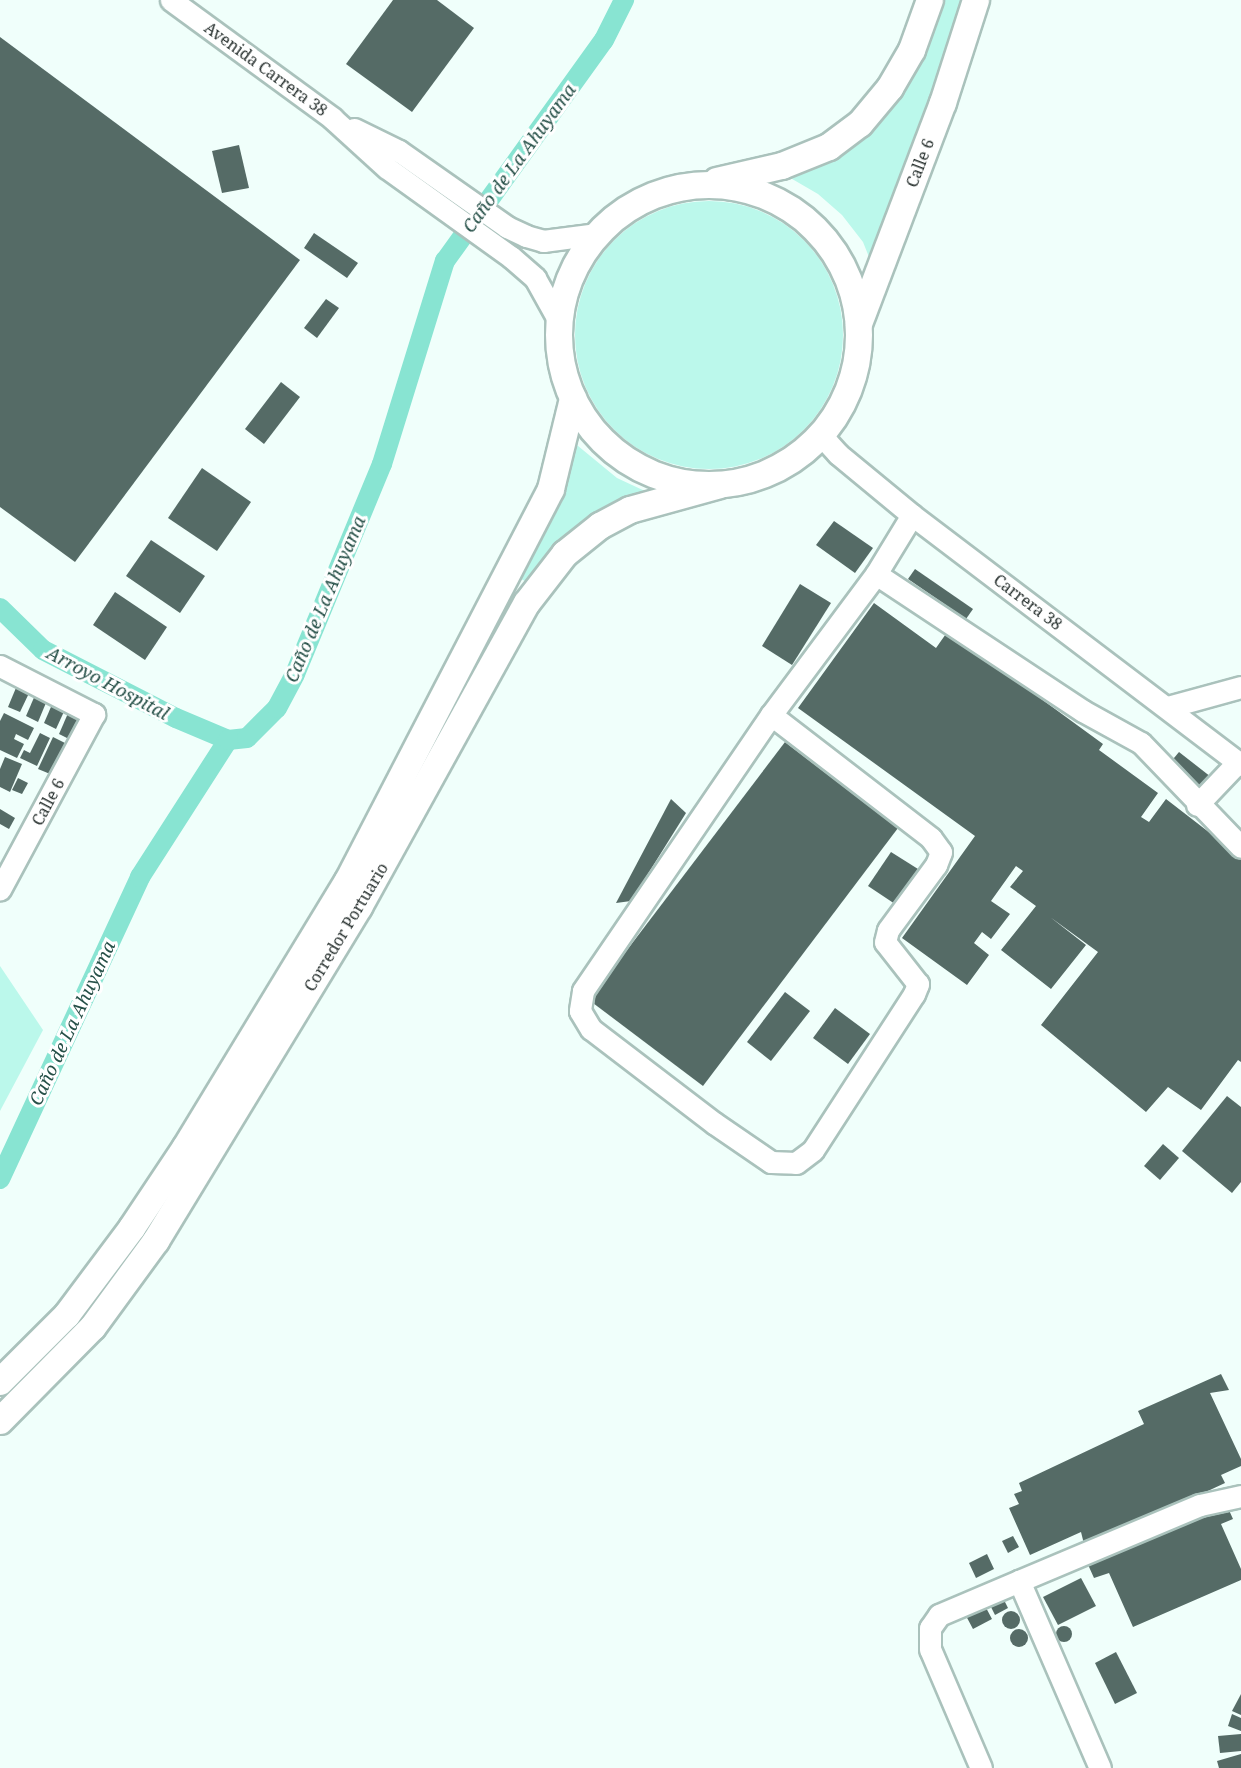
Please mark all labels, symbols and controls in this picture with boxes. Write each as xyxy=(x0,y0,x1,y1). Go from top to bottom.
street label: Avenida Carrera 38 xyxy=(201,18,331,120)
water label: Caño de La Ahuyama xyxy=(458,79,580,237)
street label: Calle 6 xyxy=(902,136,938,190)
water label: Caño de La Ahuyama xyxy=(280,513,370,685)
street label: Carrera 38 xyxy=(990,570,1066,634)
water label: Arroyo Hospital xyxy=(43,642,173,724)
street label: Calle 6 xyxy=(28,775,68,829)
street label: Corredor Portuario xyxy=(300,859,392,995)
water label: Caño de La Ahuyama xyxy=(24,938,120,1108)

